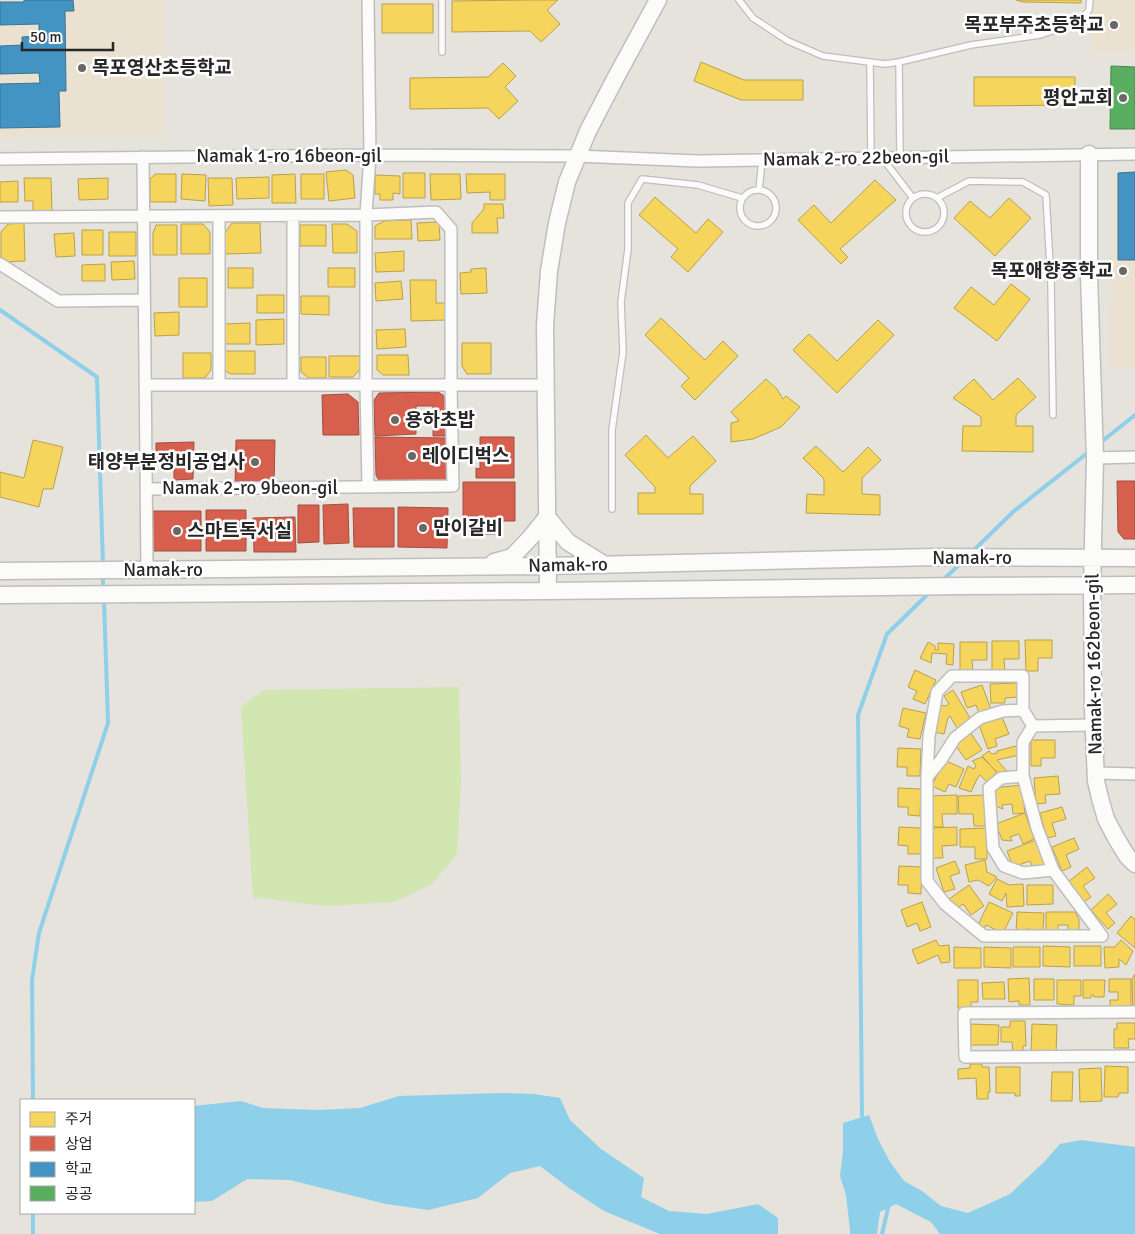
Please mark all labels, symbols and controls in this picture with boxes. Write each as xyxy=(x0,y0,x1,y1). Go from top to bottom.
place label: 목포부주초등학교 xyxy=(964,13,1104,37)
marker: 목포부주초등학교 xyxy=(1108,19,1120,31)
scale bar xyxy=(22,20,114,52)
text: 50 m xyxy=(30,28,61,46)
place label: 목포영산초등학교 xyxy=(92,56,232,80)
marker: 목포영산초등학교 xyxy=(76,62,88,74)
place label: 평안교회 xyxy=(1043,86,1113,110)
marker: 평안교회 xyxy=(1117,92,1129,104)
street label: Namak 1-ro 16beon-gil xyxy=(196,144,382,168)
street label: Namak 2-ro 22beon-gil xyxy=(763,144,949,172)
place label: 목포애향중학교 xyxy=(991,259,1113,283)
marker: 목포애향중학교 xyxy=(1117,265,1129,277)
place label: 용하초밥 xyxy=(405,408,475,432)
marker: 용하초밥 xyxy=(389,414,401,426)
place label: 레이디벅스 xyxy=(422,444,509,468)
place label: 태양부분정비공업사 xyxy=(88,450,246,474)
marker: 레이디벅스 xyxy=(406,450,418,462)
marker: 태양부분정비공업사 xyxy=(249,456,261,468)
street label: Namak 2-ro 9beon-gil xyxy=(162,476,338,500)
place label: 만이갈비 xyxy=(433,516,503,540)
place label: 스마트독서실 xyxy=(187,519,292,543)
marker: 만이갈비 xyxy=(417,522,429,534)
marker: 스마트독서실 xyxy=(171,525,183,537)
street label: Namak-ro xyxy=(932,546,1012,570)
street label: Namak-ro xyxy=(528,552,608,578)
street label: Namak-ro xyxy=(123,558,203,582)
street label: Namak-ro 162beon-gil xyxy=(1080,573,1108,755)
legend xyxy=(20,1099,195,1214)
text: 주거 xyxy=(65,1110,93,1128)
text: 상업 xyxy=(65,1135,93,1153)
text: 학교 xyxy=(65,1160,93,1178)
text: 공공 xyxy=(65,1185,93,1203)

